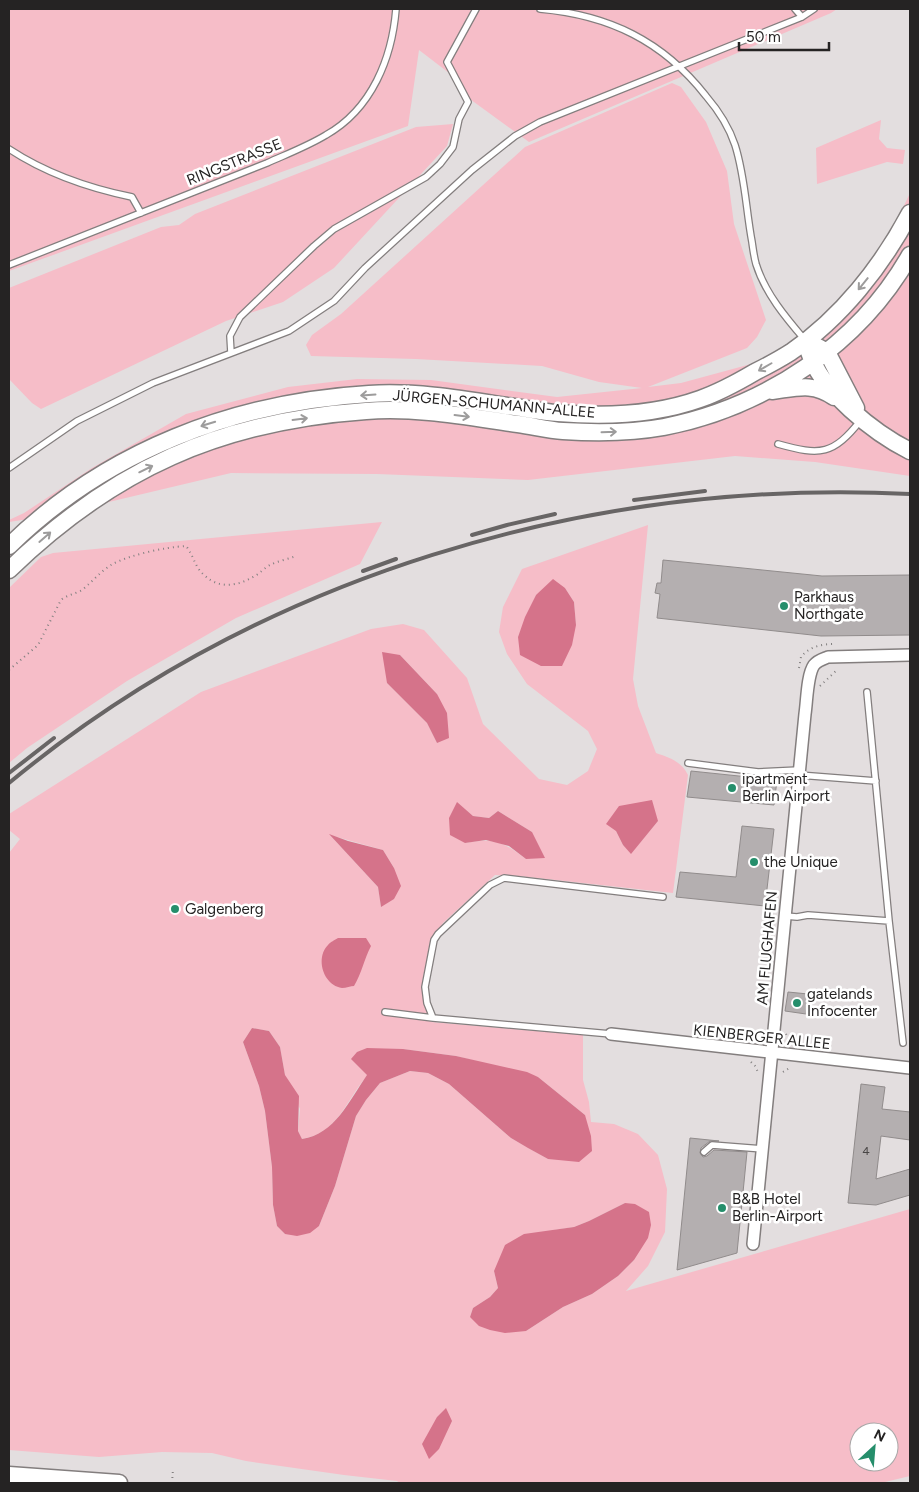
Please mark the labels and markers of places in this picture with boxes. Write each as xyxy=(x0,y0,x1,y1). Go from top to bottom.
place label: Parkhaus Northgate xyxy=(794,588,864,623)
marker: Parkhaus Northgate xyxy=(778,600,790,612)
place label: ipartment Berlin Airport xyxy=(742,770,831,805)
marker: ipartment Berlin Airport xyxy=(726,782,738,794)
place label: the Unique xyxy=(764,853,838,871)
marker: the Unique xyxy=(748,856,760,868)
place label: Galgenberg xyxy=(185,900,264,918)
marker: Galgenberg xyxy=(169,903,181,915)
place label: gatelands Infocenter xyxy=(807,985,877,1020)
marker: gatelands Infocenter xyxy=(791,997,803,1009)
place label: B&B Hotel Berlin-Airport xyxy=(732,1190,823,1225)
marker: B&B Hotel Berlin-Airport xyxy=(716,1202,728,1214)

